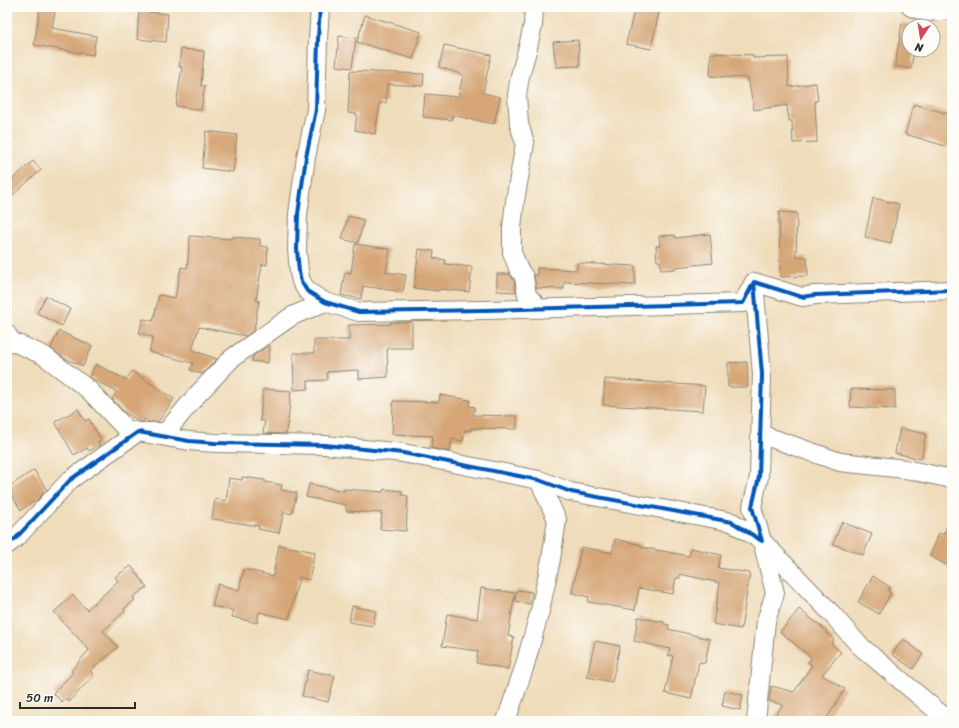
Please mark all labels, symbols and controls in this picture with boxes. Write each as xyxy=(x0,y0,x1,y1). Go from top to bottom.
north arrow xyxy=(901,18,941,58)
text: N xyxy=(913,37,926,58)
scale bar xyxy=(20,684,135,710)
text: 50 m xyxy=(26,687,53,709)

